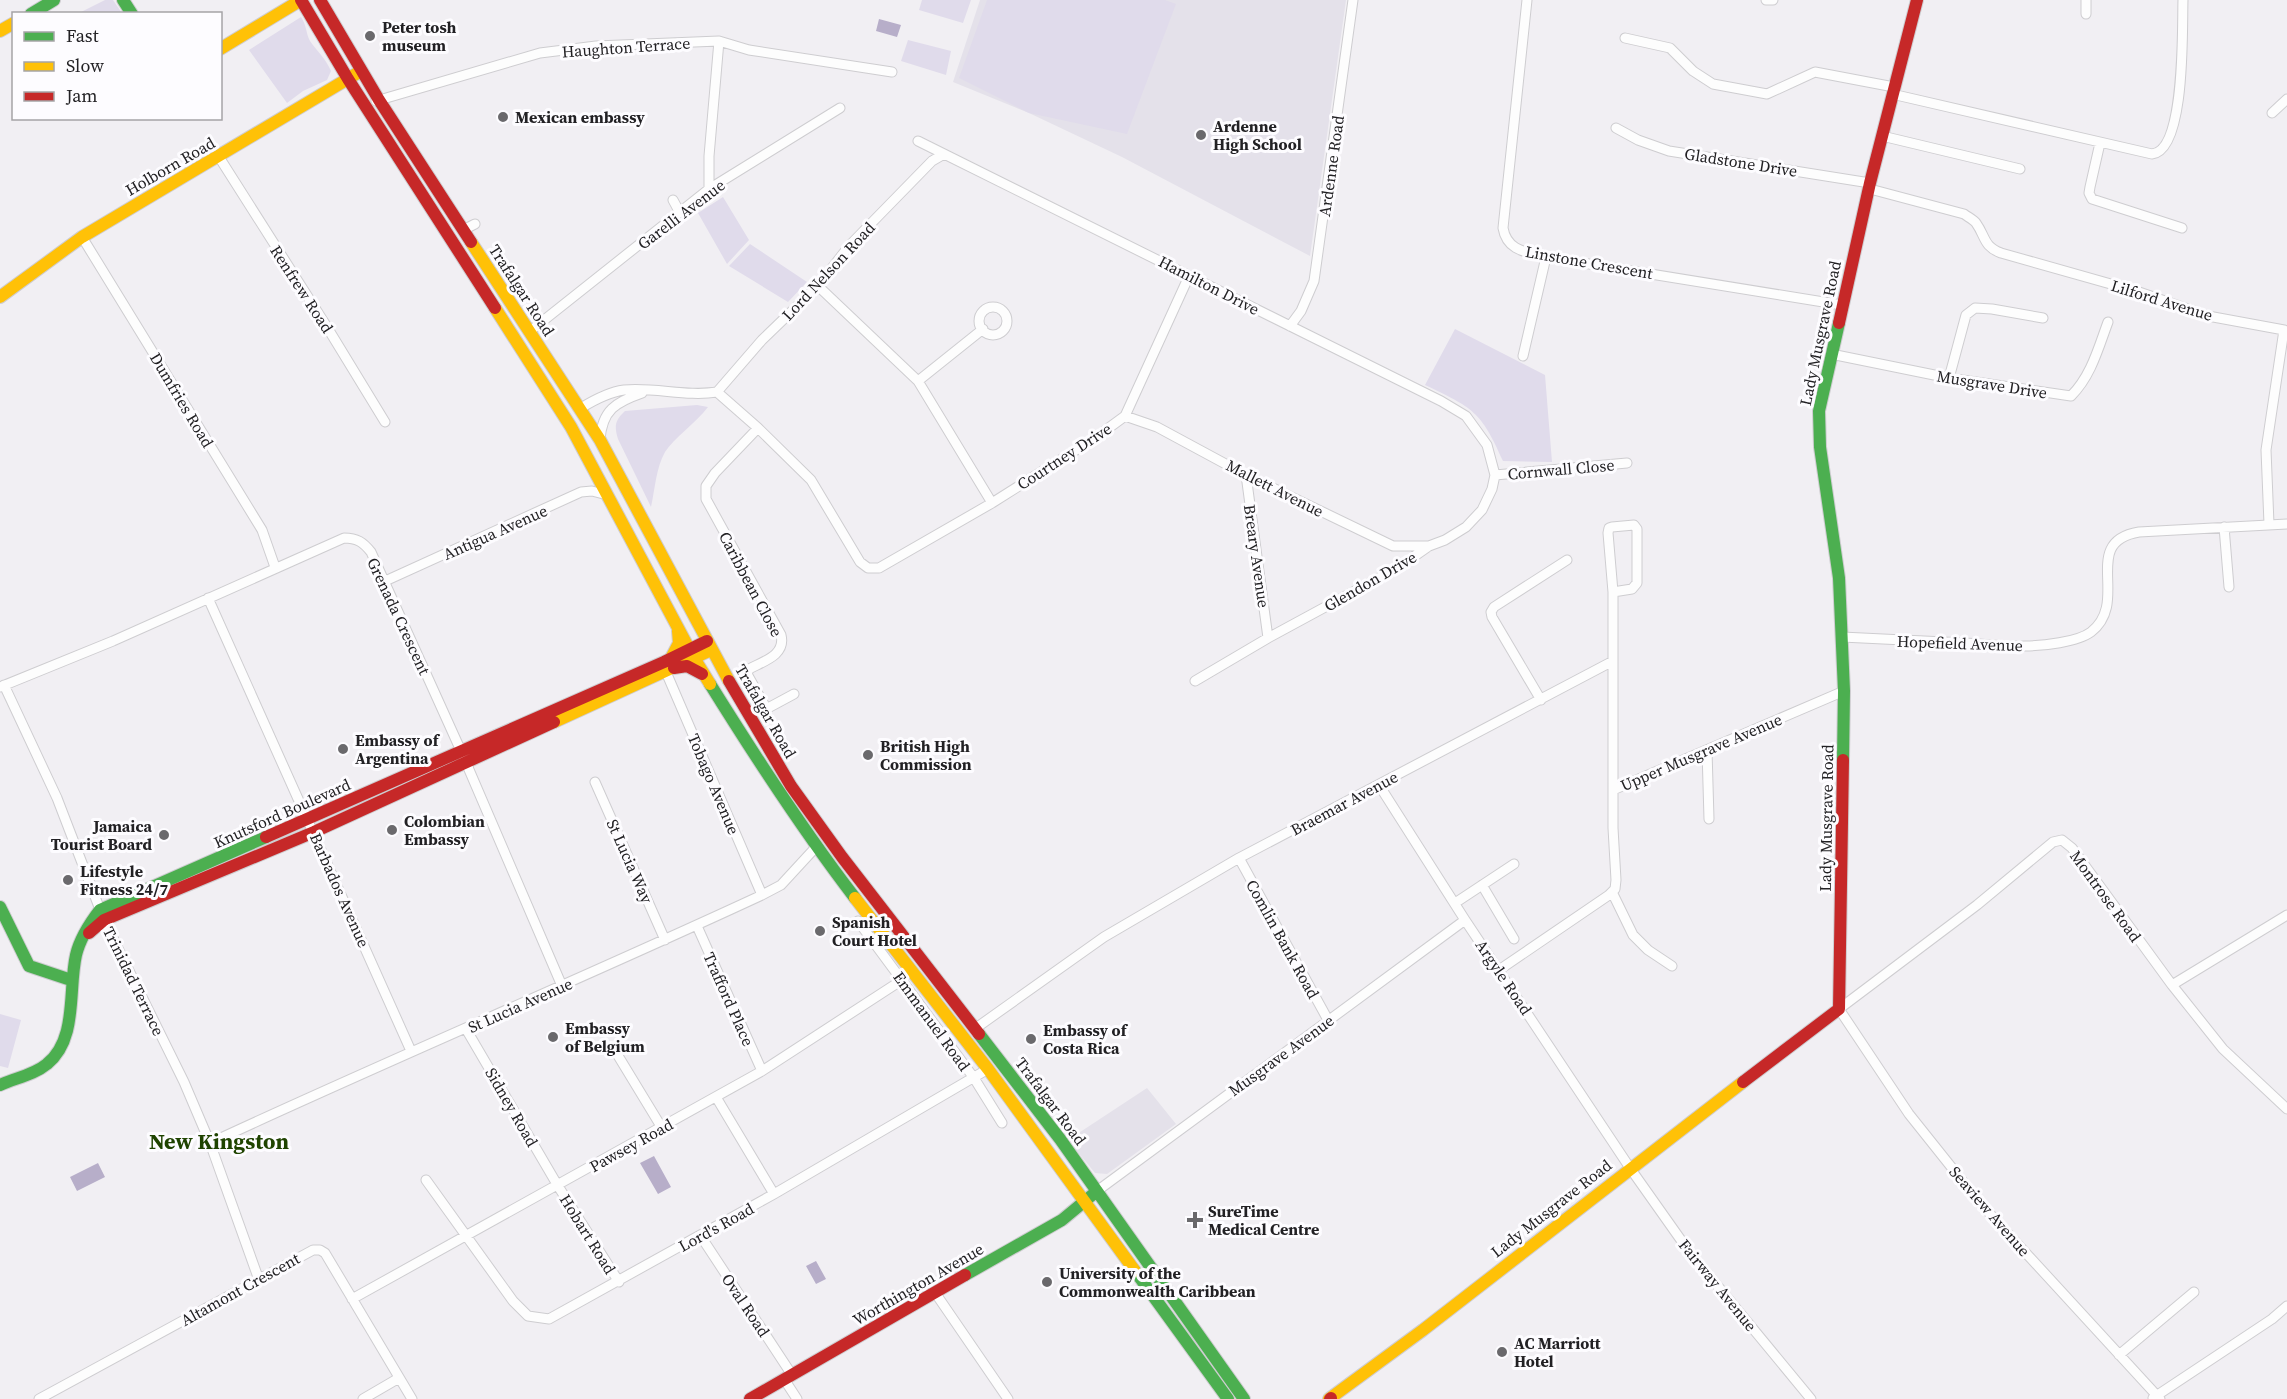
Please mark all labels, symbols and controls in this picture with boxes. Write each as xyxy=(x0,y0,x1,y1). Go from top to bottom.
legend xyxy=(12,12,222,120)
place label: Peter tosh museum xyxy=(382,16,456,56)
text: Fast xyxy=(66,23,99,48)
marker: Peter tosh museum xyxy=(363,29,377,43)
street label: Haughton Terrace xyxy=(561,32,691,62)
text: Slow xyxy=(66,53,104,78)
text: Jam xyxy=(65,83,98,108)
place label: Mexican embassy xyxy=(515,106,645,128)
marker: Mexican embassy xyxy=(496,110,510,124)
street label: Ardenne Road xyxy=(1313,114,1349,218)
place label: Ardenne High School xyxy=(1213,115,1302,155)
marker: Ardenne High School xyxy=(1194,128,1208,142)
street label: Holborn Road xyxy=(121,131,219,201)
street label: Gladstone Drive xyxy=(1683,142,1799,182)
street label: Garelli Avenue xyxy=(633,174,729,254)
street label: Lord Nelson Road xyxy=(776,217,880,325)
street label: Trafalgar Road xyxy=(484,240,560,340)
street label: Linstone Crescent xyxy=(1524,240,1655,284)
street label: Renfrew Road xyxy=(265,241,339,337)
street label: Hamilton Drive xyxy=(1155,250,1263,320)
street label: Lady Musgrave Road xyxy=(1794,259,1846,407)
street label: Lilford Avenue xyxy=(2108,274,2216,326)
street label: Dumfries Road xyxy=(145,348,219,452)
street label: Musgrave Drive xyxy=(1935,364,2049,404)
street label: Courtney Drive xyxy=(1013,417,1115,495)
street label: Cornwall Close xyxy=(1507,453,1615,485)
street label: Mallett Avenue xyxy=(1222,454,1328,522)
street label: Antigua Avenue xyxy=(439,499,551,565)
street label: Breary Avenue xyxy=(1239,503,1275,609)
street label: Caribbean Close xyxy=(714,528,788,640)
street label: Glendon Drive xyxy=(1320,546,1420,616)
street label: Grenada Crescent xyxy=(362,554,436,679)
street label: Hopefield Avenue xyxy=(1897,630,2023,656)
street label: Trafalgar Road xyxy=(730,660,802,762)
street label: Upper Musgrave Avenue xyxy=(1617,708,1785,796)
place label: Embassy of Argentina xyxy=(355,729,441,769)
street label: Tobago Avenue xyxy=(683,730,745,838)
place label: British High Commission xyxy=(880,735,972,775)
marker: Embassy of Argentina xyxy=(336,742,350,756)
street label: Lady Musgrave Road xyxy=(1814,744,1838,892)
marker: British High Commission xyxy=(861,748,875,762)
street label: Braemar Avenue xyxy=(1287,765,1401,841)
street label: Knutsford Boulevard xyxy=(210,773,354,853)
place label: Colombian Embassy xyxy=(404,810,485,850)
place label: Jamaica Tourist Board xyxy=(51,815,152,855)
street label: St Lucia Way xyxy=(602,816,659,907)
marker: Colombian Embassy xyxy=(385,823,399,837)
marker: Jamaica Tourist Board xyxy=(157,828,171,842)
street label: Barbados Avenue xyxy=(305,829,375,951)
street label: Montrose Road xyxy=(2065,846,2147,946)
place label: Lifestyle Fitness 24/7 xyxy=(80,860,168,900)
marker: Lifestyle Fitness 24/7 xyxy=(61,873,75,887)
street label: Comlin Bank Road xyxy=(1241,876,1325,1002)
place label: Spanish Court Hotel xyxy=(832,911,917,951)
street label: Trinidad Terrace xyxy=(98,923,170,1039)
marker: Spanish Court Hotel xyxy=(813,924,827,938)
street label: Argyle Road xyxy=(1471,935,1537,1019)
street label: Trafford Place xyxy=(699,949,759,1049)
street label: Emmanuel Road xyxy=(888,967,976,1075)
street label: St Lucia Avenue xyxy=(464,972,576,1038)
street label: Musgrave Avenue xyxy=(1224,1009,1338,1101)
place label: Embassy of Belgium xyxy=(565,1017,645,1057)
place label: Embassy of Costa Rica xyxy=(1043,1019,1129,1059)
marker: Embassy of Belgium xyxy=(546,1030,560,1044)
marker: Embassy of Costa Rica xyxy=(1024,1032,1038,1046)
street label: Trafalgar Road xyxy=(1011,1052,1091,1150)
street label: Sidney Road xyxy=(480,1063,544,1151)
street label: Pawsey Road xyxy=(585,1113,677,1177)
district label: New Kingston xyxy=(149,1126,290,1156)
street label: Lady Musgrave Road xyxy=(1486,1154,1616,1262)
street label: Seaview Avenue xyxy=(1945,1161,2035,1261)
street label: Hobart Road xyxy=(555,1190,621,1278)
street label: Lord's Road xyxy=(674,1197,758,1257)
place label: SureTime Medical Centre xyxy=(1208,1200,1319,1240)
marker: SureTime Medical Centre xyxy=(1186,1211,1204,1229)
street label: Fairway Avenue xyxy=(1674,1234,1762,1336)
street label: Worthington Avenue xyxy=(849,1238,987,1330)
street label: Altamont Crescent xyxy=(177,1247,304,1331)
place label: University of the Commonwealth Caribbean xyxy=(1059,1262,1256,1302)
street label: Oval Road xyxy=(717,1269,775,1341)
marker: University of the Commonwealth Caribbean xyxy=(1040,1275,1054,1289)
place label: AC Marriott Hotel xyxy=(1514,1332,1601,1372)
marker: AC Marriott Hotel xyxy=(1495,1345,1509,1359)

